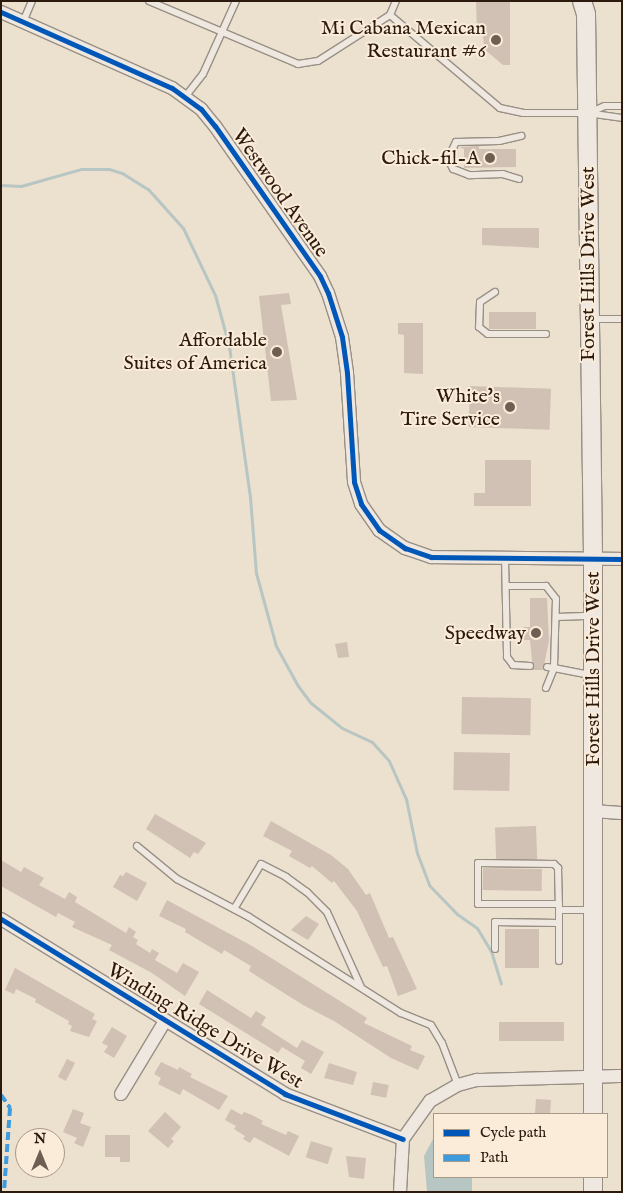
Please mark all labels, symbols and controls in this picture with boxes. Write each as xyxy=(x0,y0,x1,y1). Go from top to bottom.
place label: Mi Cabana Mexican Restaurant #6 xyxy=(321,16,486,63)
marker: Mi Cabana Mexican Restaurant #6 xyxy=(490,34,502,46)
street label: Westwood Avenue xyxy=(227,124,333,262)
place label: Chick-fil-A xyxy=(381,146,480,170)
marker: Chick-fil-A xyxy=(484,152,496,164)
street label: Forest Hills Drive West xyxy=(576,166,600,362)
place label: Affordable Suites of America xyxy=(123,329,267,376)
marker: Affordable Suites of America xyxy=(271,346,283,358)
place label: White's Tire Service xyxy=(400,384,500,431)
marker: White's Tire Service xyxy=(504,401,516,413)
street label: Forest Hills Drive West xyxy=(581,572,605,766)
place label: Speedway xyxy=(445,621,526,645)
marker: Speedway xyxy=(530,627,542,639)
street label: Winding Ridge Drive West xyxy=(103,958,307,1094)
legend xyxy=(433,1113,608,1178)
text: Cycle path xyxy=(480,1123,546,1142)
north arrow xyxy=(15,1128,65,1178)
text: N xyxy=(34,1130,46,1148)
text: Path xyxy=(480,1148,508,1167)

